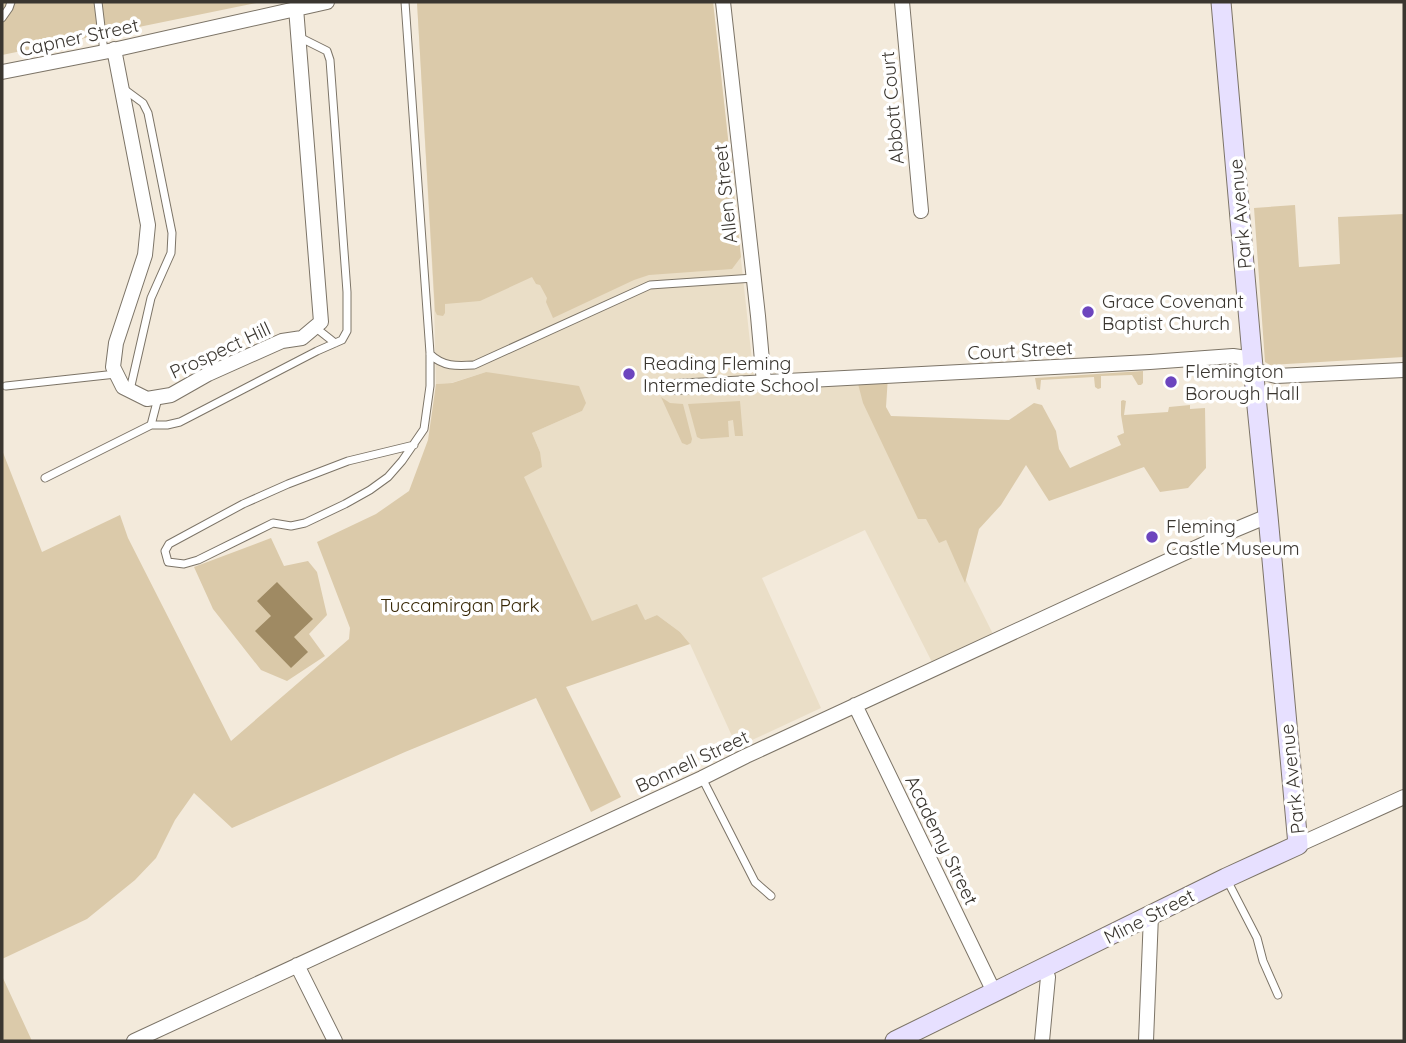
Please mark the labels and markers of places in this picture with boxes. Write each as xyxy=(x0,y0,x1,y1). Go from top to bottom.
place label: Grace Covenant Baptist Church xyxy=(1102,289,1244,335)
marker: Grace Covenant Baptist Church xyxy=(1080,304,1096,320)
place label: Reading Fleming Intermediate School xyxy=(643,351,819,397)
place label: Flemington Borough Hall xyxy=(1185,359,1300,405)
marker: Reading Fleming Intermediate School xyxy=(621,366,637,382)
marker: Flemington Borough Hall xyxy=(1163,374,1179,390)
place label: Fleming Castle Museum xyxy=(1166,514,1300,560)
marker: Fleming Castle Museum xyxy=(1144,529,1160,545)

